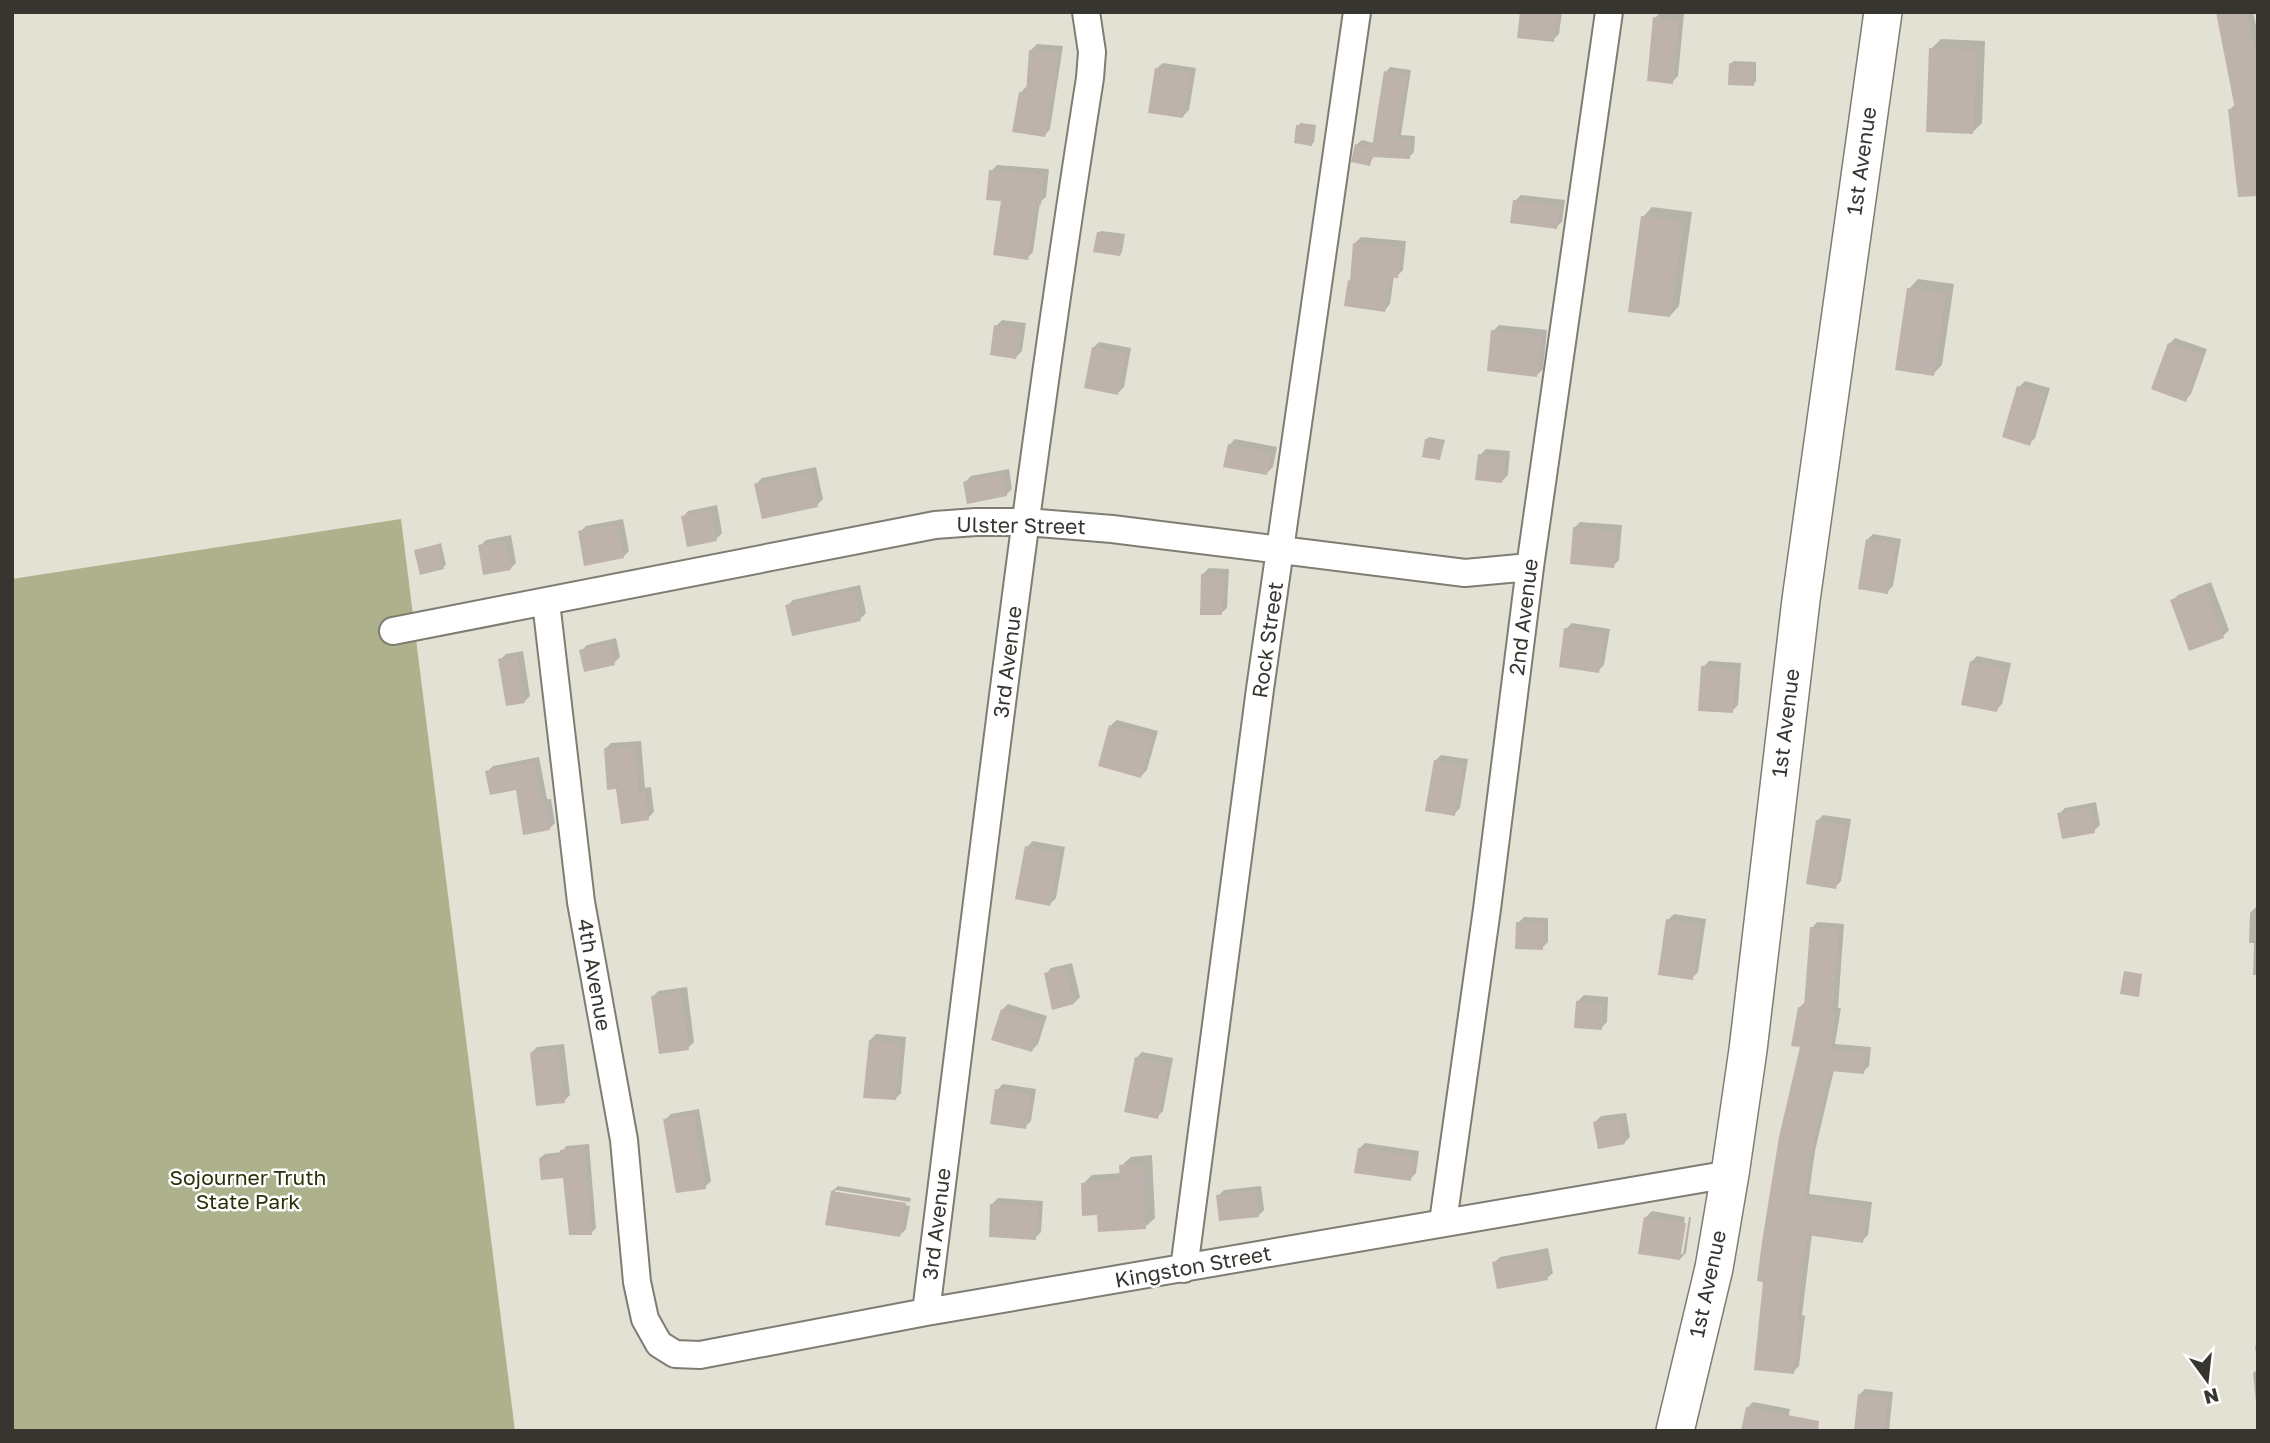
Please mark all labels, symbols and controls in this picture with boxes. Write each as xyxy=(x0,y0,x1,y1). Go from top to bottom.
street label: 1st Avenue xyxy=(1841,105,1881,217)
street label: Ulster Street xyxy=(956,511,1086,539)
street label: 2nd Avenue xyxy=(1503,557,1543,677)
street label: Rock Street xyxy=(1246,580,1288,700)
street label: 3rd Avenue xyxy=(987,604,1027,719)
street label: 1st Avenue xyxy=(1765,667,1805,779)
street label: 4th Avenue xyxy=(572,917,618,1033)
park label: Sojourner Truth State Park xyxy=(169,1164,327,1214)
street label: 3rd Avenue xyxy=(916,1166,956,1281)
street label: 1st Avenue xyxy=(1683,1228,1731,1340)
street label: Kingston Street xyxy=(1113,1239,1273,1293)
north arrow xyxy=(2172,1345,2242,1415)
text: N xyxy=(2202,1384,2221,1410)

